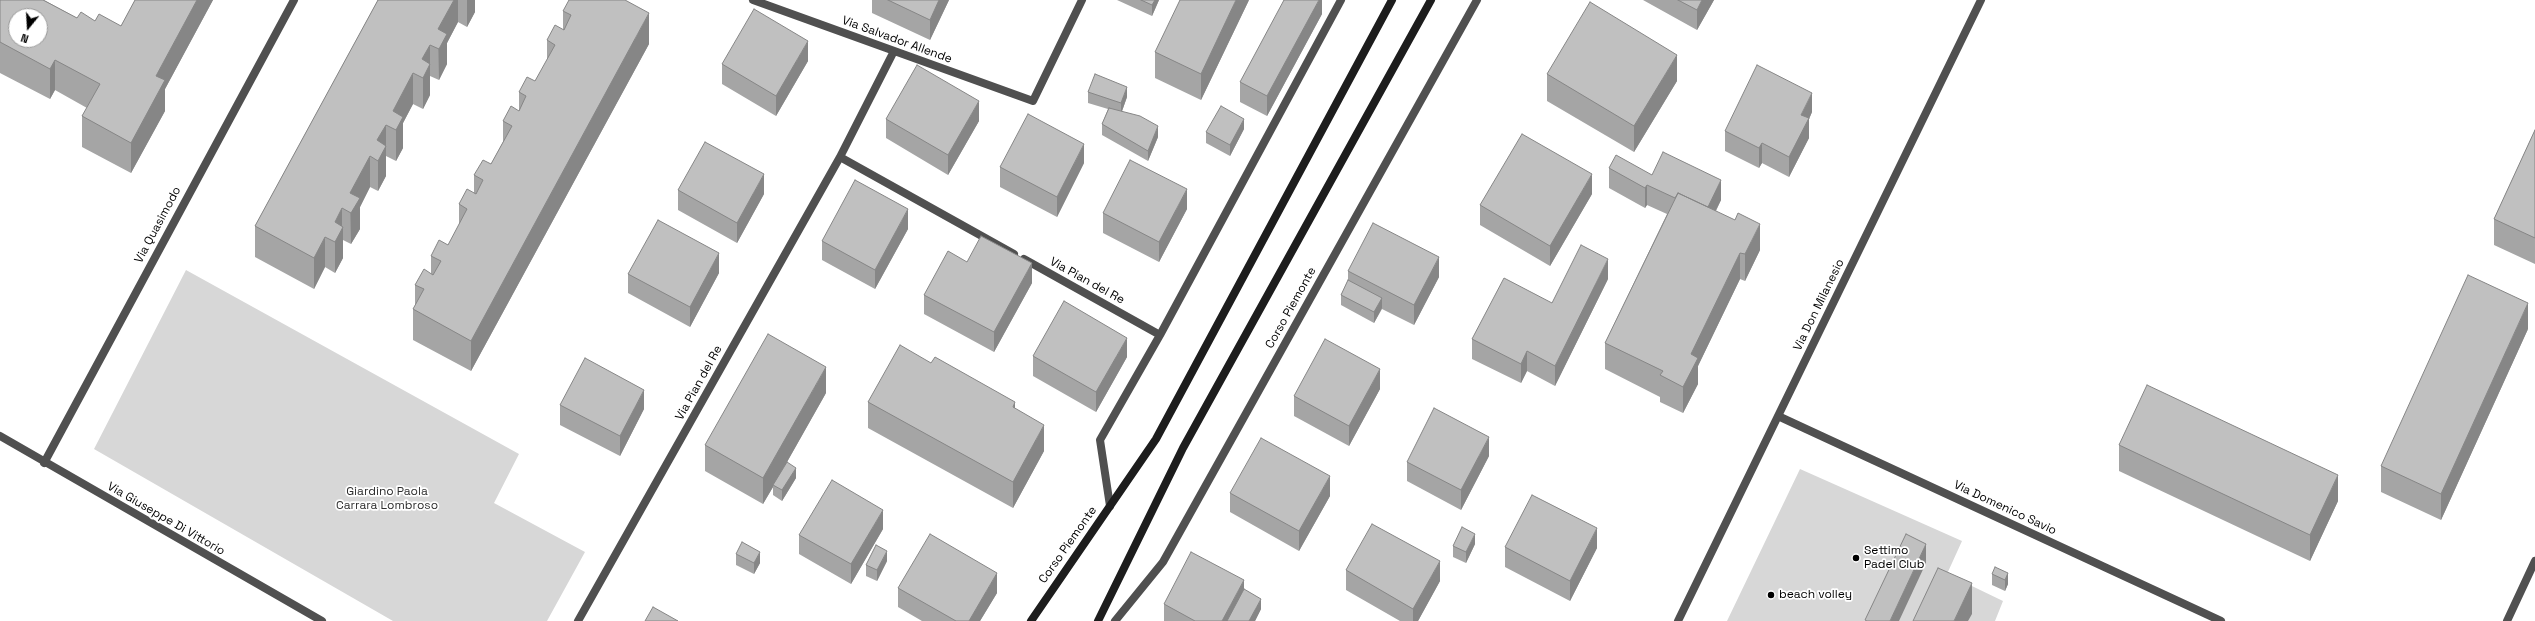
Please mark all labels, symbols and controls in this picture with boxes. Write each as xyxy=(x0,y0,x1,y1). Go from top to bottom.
north arrow xyxy=(8,8,48,48)
street label: Via Salvador Allende xyxy=(840,13,954,67)
text: N xyxy=(19,31,30,46)
street label: Via Quasimodo xyxy=(132,184,184,266)
street label: Via Pian del Re xyxy=(1047,254,1127,308)
street label: Via Don Milanesio xyxy=(1791,257,1847,353)
street label: Corso Piemonte xyxy=(1263,265,1319,351)
street label: Via Pian del Re xyxy=(672,343,726,423)
street label: Via Domenico Savio xyxy=(1951,478,2059,538)
street label: Via Giuseppe Di Vittorio xyxy=(105,479,227,559)
park label: Giardino Paola Carrara Lombroso xyxy=(336,485,438,513)
street label: Corso Piemonte xyxy=(1036,504,1100,586)
place label: Settimo Padel Club xyxy=(1864,544,1924,572)
marker: Settimo Padel Club xyxy=(1851,553,1861,563)
place label: beach volley xyxy=(1779,588,1852,602)
marker: beach volley xyxy=(1766,590,1776,600)

